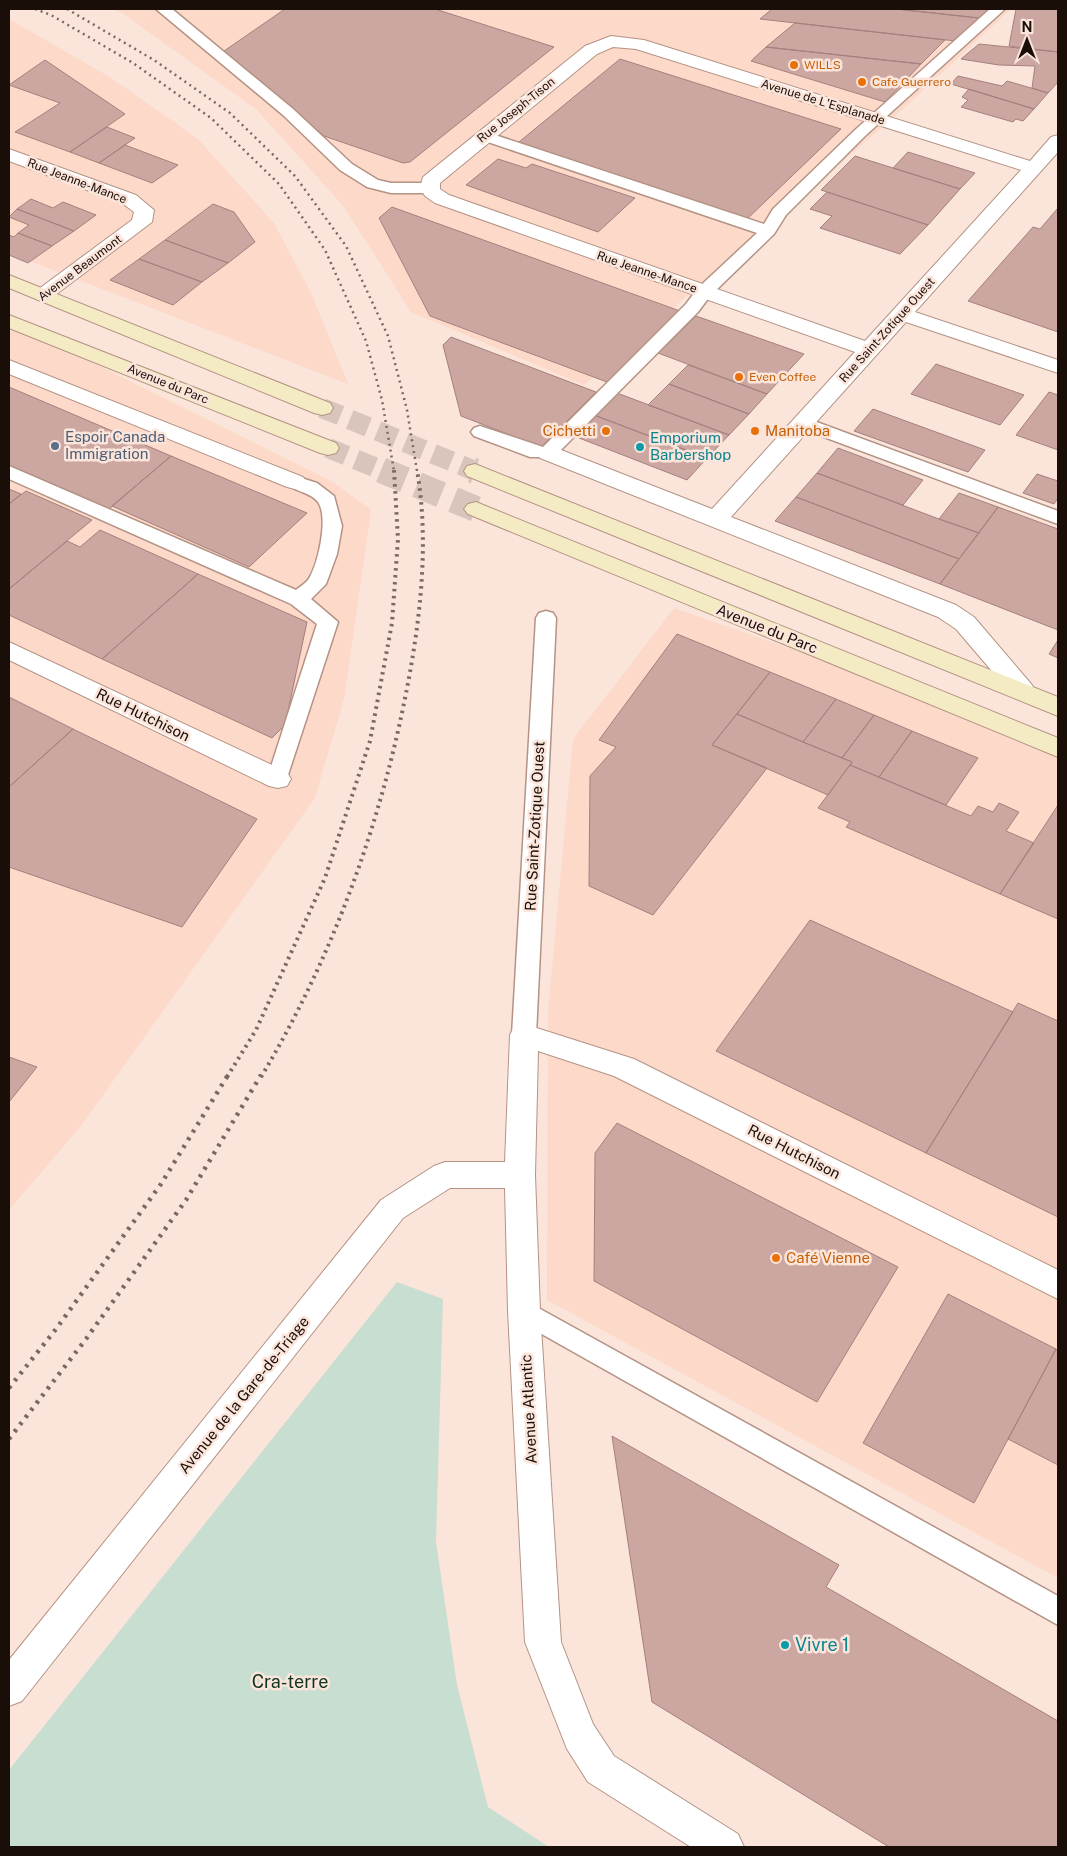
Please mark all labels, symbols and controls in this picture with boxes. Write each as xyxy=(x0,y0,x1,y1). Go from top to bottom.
north arrow xyxy=(1002,15,1052,65)
text: N xyxy=(1022,19,1032,35)
place label: WILLS xyxy=(804,58,841,72)
marker: WILLS xyxy=(788,59,800,71)
street label: Rue Joseph-Tison xyxy=(474,74,558,146)
place label: Cafe Guerrero xyxy=(872,75,951,89)
street label: Avenue de L'Esplanade xyxy=(759,76,887,128)
marker: Cafe Guerrero xyxy=(856,76,868,88)
street label: Rue Jeanne-Mance xyxy=(25,156,129,206)
street label: Avenue Beaumont xyxy=(35,232,125,304)
street label: Rue Jeanne-Mance xyxy=(595,248,699,296)
street label: Rue Saint-Zotique Ouest xyxy=(836,275,938,385)
street label: Avenue du Parc xyxy=(125,361,211,407)
place label: Even Coffee xyxy=(749,370,817,384)
marker: Even Coffee xyxy=(733,371,745,383)
place label: Cichetti xyxy=(542,422,596,439)
place label: Manitoba xyxy=(765,422,830,439)
marker: Cichetti xyxy=(600,425,612,437)
marker: Manitoba xyxy=(749,425,761,437)
place label: Espoir Canada Immigration xyxy=(65,428,165,462)
place label: Emporium Barbershop xyxy=(650,429,731,463)
marker: Espoir Canada Immigration xyxy=(49,440,61,452)
marker: Emporium Barbershop xyxy=(634,441,646,453)
street label: Avenue du Parc xyxy=(714,600,820,657)
street label: Rue Hutchison xyxy=(94,685,193,744)
street label: Rue Saint-Zotique Ouest xyxy=(522,740,547,911)
street label: Rue Hutchison xyxy=(745,1121,843,1182)
place label: Café Vienne xyxy=(786,1249,870,1266)
marker: Café Vienne xyxy=(770,1252,782,1264)
street label: Avenue de la Gare-de-Triage xyxy=(175,1313,312,1477)
street label: Avenue Atlantic xyxy=(517,1354,540,1464)
place label: Vivre 1 xyxy=(795,1634,849,1655)
marker: Vivre 1 xyxy=(779,1639,791,1651)
park label: Cra-terre xyxy=(252,1671,328,1692)

